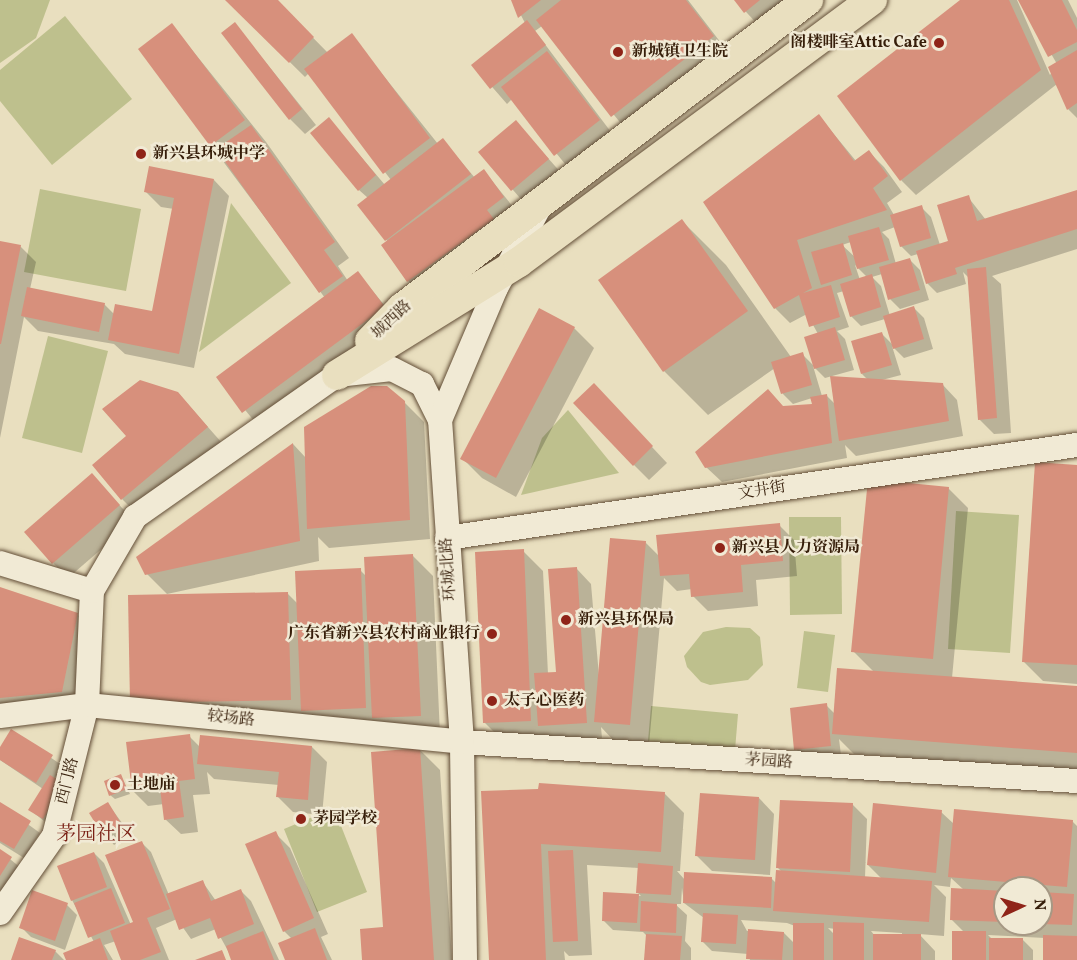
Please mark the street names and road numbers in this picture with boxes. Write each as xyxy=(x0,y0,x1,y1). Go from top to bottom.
street label: 城西路 xyxy=(368,297,416,343)
street label: 文井街 xyxy=(737,478,787,504)
street label: 环城北路 xyxy=(437,536,461,602)
street label: 较场路 xyxy=(206,707,256,731)
street label: 茅园路 xyxy=(744,751,794,773)
street label: 西门路 xyxy=(53,755,83,807)

